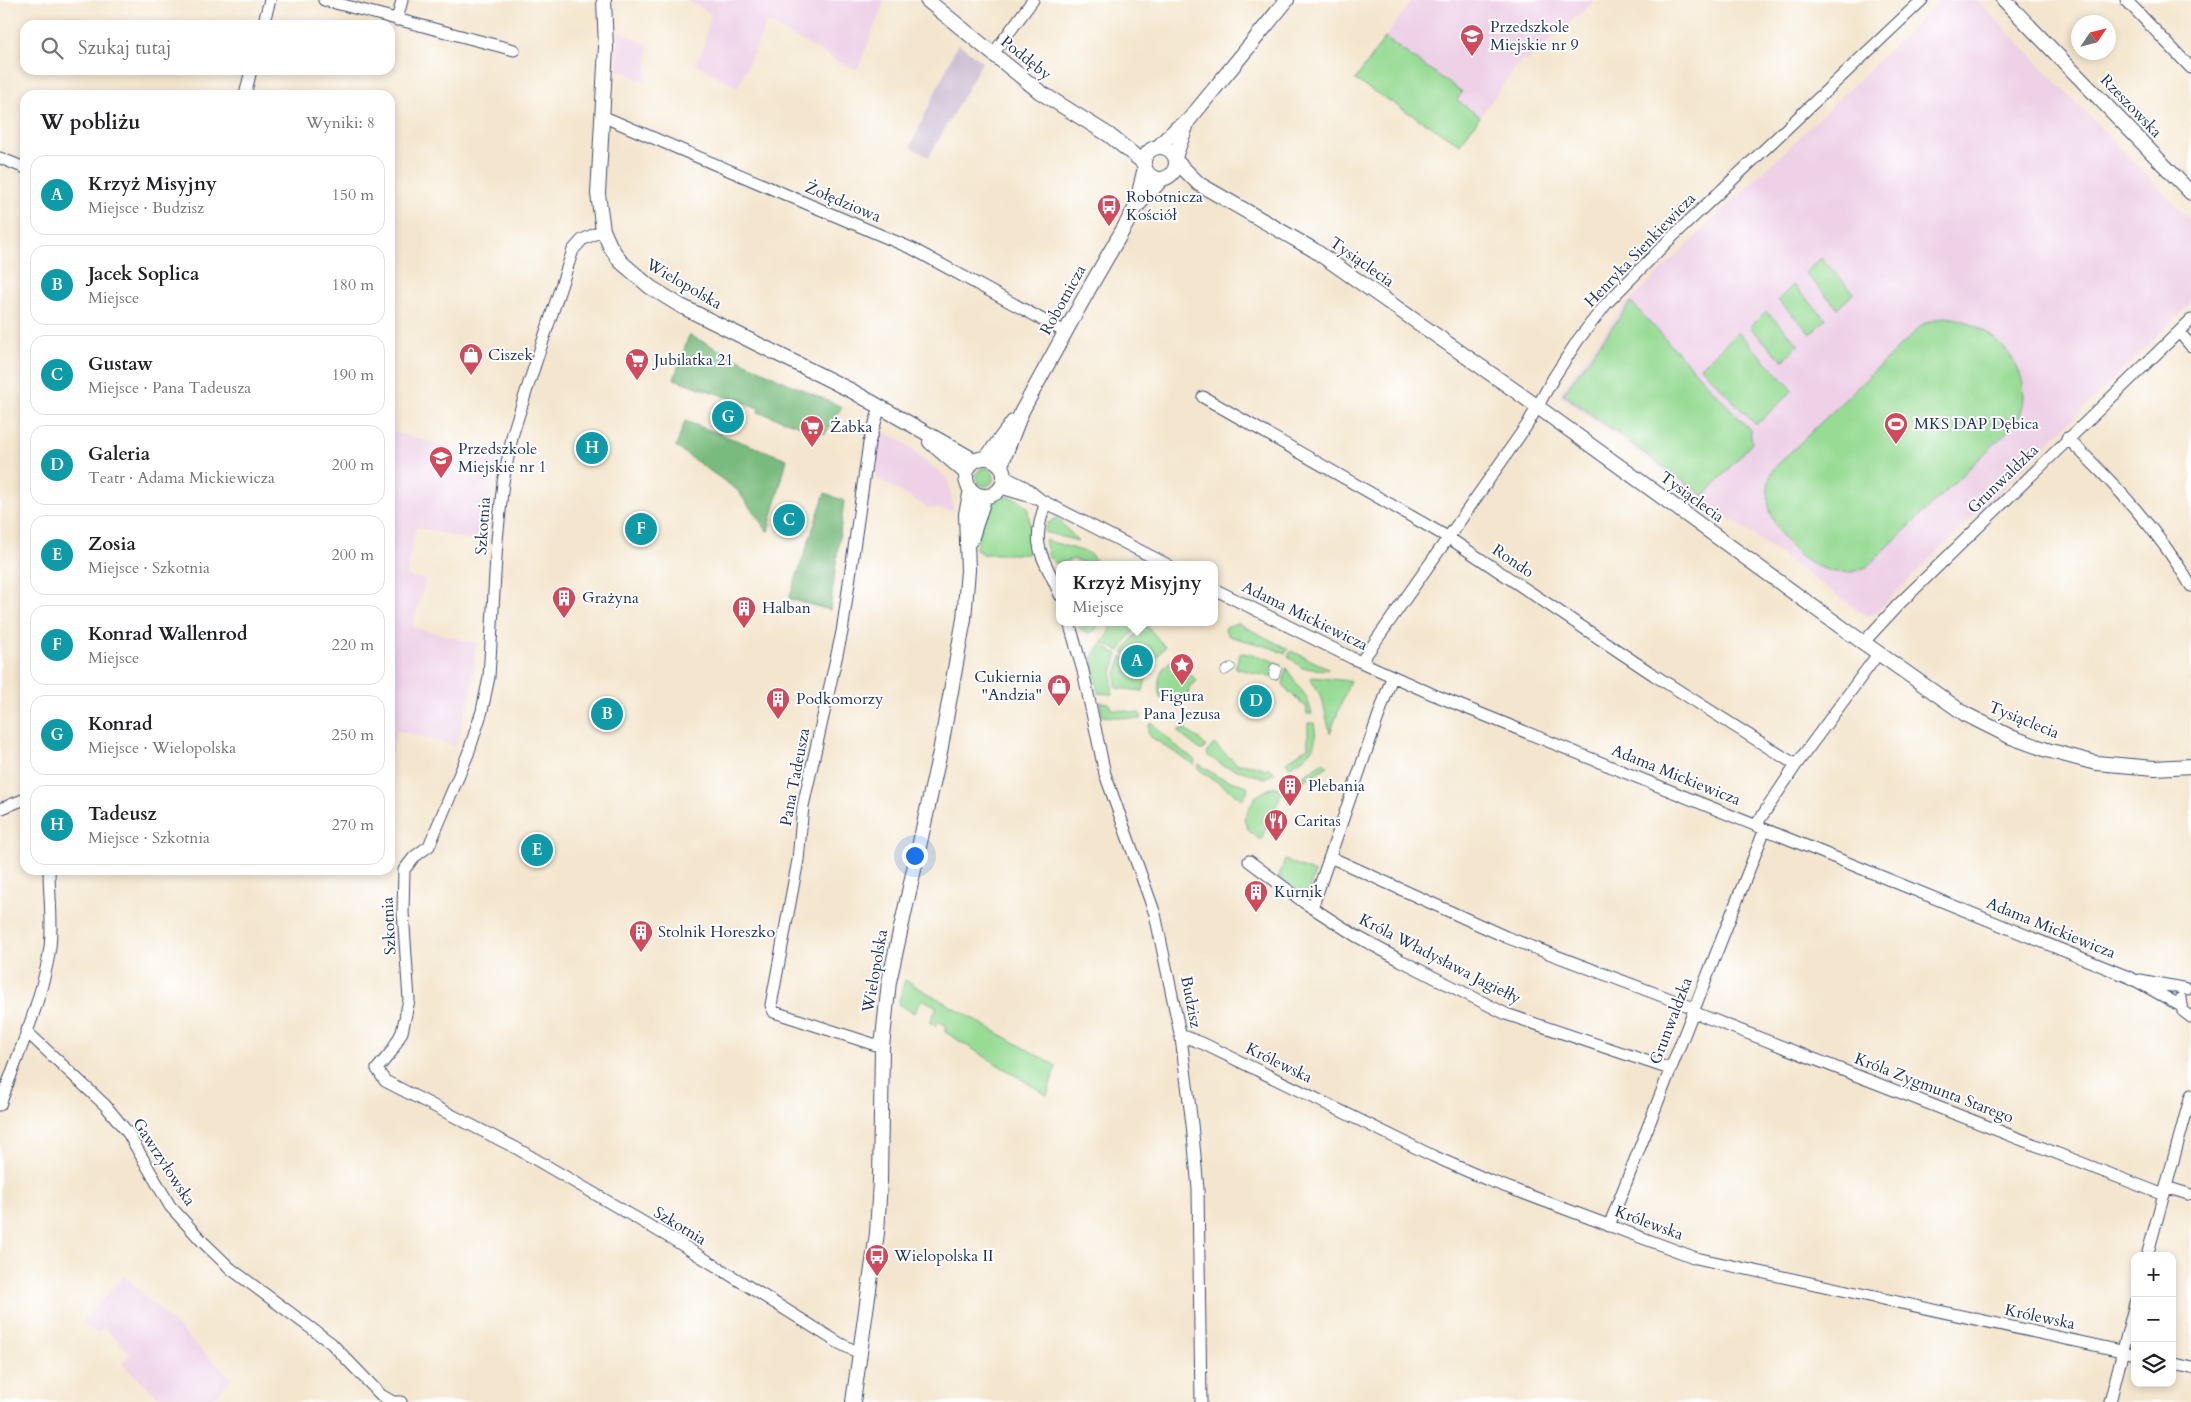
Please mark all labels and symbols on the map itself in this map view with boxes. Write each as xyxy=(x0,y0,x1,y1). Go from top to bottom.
north arrow xyxy=(2071,15,2116,60)
place label: Przedszkole Miejskie nr 9 xyxy=(1490,16,1579,56)
school or university icon: Przedszkole Miejskie nr 9 xyxy=(1459,23,1485,57)
street label: Poddęby xyxy=(996,31,1056,86)
street label: Rzeszowska xyxy=(2095,69,2167,143)
street label: Żołędziowa xyxy=(802,176,884,228)
place label: Robotnicza Kościół xyxy=(1126,186,1203,226)
street label: Henryka Sienkiewicza xyxy=(1579,188,1701,312)
bus stop icon: Robotnicza Kościół xyxy=(1096,193,1122,227)
street label: Tysiąclecia xyxy=(1325,232,1399,292)
street label: Wielopolska xyxy=(641,253,726,315)
street label: Robotnicza xyxy=(1035,261,1091,339)
shop icon: Ciszek xyxy=(458,342,484,376)
place label: Ciszek xyxy=(488,344,534,366)
supermarket icon: Jubilatka 21 xyxy=(624,347,650,381)
place label: Jubilatka 21 xyxy=(652,349,733,371)
pin: G xyxy=(712,398,744,436)
sports icon: MKS DAP Dębica xyxy=(1883,411,1909,445)
place label: MKS DAP Dębica xyxy=(1914,413,2039,435)
supermarket icon: Żabka xyxy=(799,414,825,448)
place label: Żabka xyxy=(830,416,872,438)
pin: H xyxy=(576,429,608,467)
place label: Przedszkole Miejskie nr 1 xyxy=(458,438,547,478)
street label: Grunwaldzka xyxy=(1963,439,2044,519)
school or university icon: Przedszkole Miejskie nr 1 xyxy=(428,445,454,479)
street label: Tysiąclecia xyxy=(1656,466,1729,528)
street label: Szkotnia xyxy=(470,496,496,556)
pin: C xyxy=(773,501,805,539)
pin: F xyxy=(625,510,657,548)
street label: Rondo xyxy=(1488,539,1539,583)
street label: Adama Mickiewicza xyxy=(1238,576,1372,656)
building icon: Grażyna xyxy=(551,585,577,619)
place label: Grażyna xyxy=(582,587,639,609)
building icon: Halban xyxy=(731,595,757,629)
place label: Halban xyxy=(762,597,811,619)
pin: A xyxy=(1121,642,1153,680)
place icon: Figura Pana Jezusa xyxy=(1169,652,1195,686)
place label: Cukiernia "Andzia" xyxy=(974,666,1042,706)
shop icon: Cukiernia "Andzia" xyxy=(1046,673,1072,707)
pin: D xyxy=(1240,682,1272,720)
place label: Figura Pana Jezusa xyxy=(1143,685,1221,725)
building icon: Podkomorzy xyxy=(765,686,791,720)
place label: Podkomorzy xyxy=(796,688,884,710)
pin: B xyxy=(591,695,623,733)
street label: Tysiąclecia xyxy=(1985,696,2063,744)
street label: Pana Tadeusza xyxy=(775,726,815,828)
street label: Adama Mickiewicza xyxy=(1608,739,1744,811)
building icon: Plebania xyxy=(1277,773,1303,807)
place label: Plebania xyxy=(1308,775,1365,797)
restaurant icon: Caritas xyxy=(1263,808,1289,842)
place label: Caritas xyxy=(1294,810,1341,832)
pin: E xyxy=(521,831,553,869)
your location xyxy=(902,843,928,869)
building icon: Kurnik xyxy=(1243,879,1269,913)
place label: Kurnik xyxy=(1274,881,1323,903)
street label: Adama Mickiewicza xyxy=(1983,892,2119,964)
street label: Szkotnia xyxy=(376,896,402,956)
street label: Króla Władysława Jagiełły xyxy=(1355,909,1525,1010)
building icon: Stolnik Horeszko xyxy=(628,919,654,953)
place label: Stolnik Horeszko xyxy=(658,921,775,943)
street label: Wielopolska xyxy=(857,928,893,1015)
street label: Budzisz xyxy=(1175,974,1207,1030)
street label: Grunwaldzka xyxy=(1644,974,1698,1068)
street label: Królewska xyxy=(1242,1037,1316,1089)
street label: Króla Zygmunta Starego xyxy=(1851,1047,2017,1129)
street label: Gawrzyłowska xyxy=(127,1114,201,1210)
street label: Królewska xyxy=(1612,1200,1686,1246)
street label: Szkotnia xyxy=(650,1202,711,1250)
bus stop icon: Wielopolska II xyxy=(864,1243,890,1277)
place label: Wielopolska II xyxy=(893,1245,993,1267)
street label: Królewska xyxy=(2003,1299,2077,1335)

